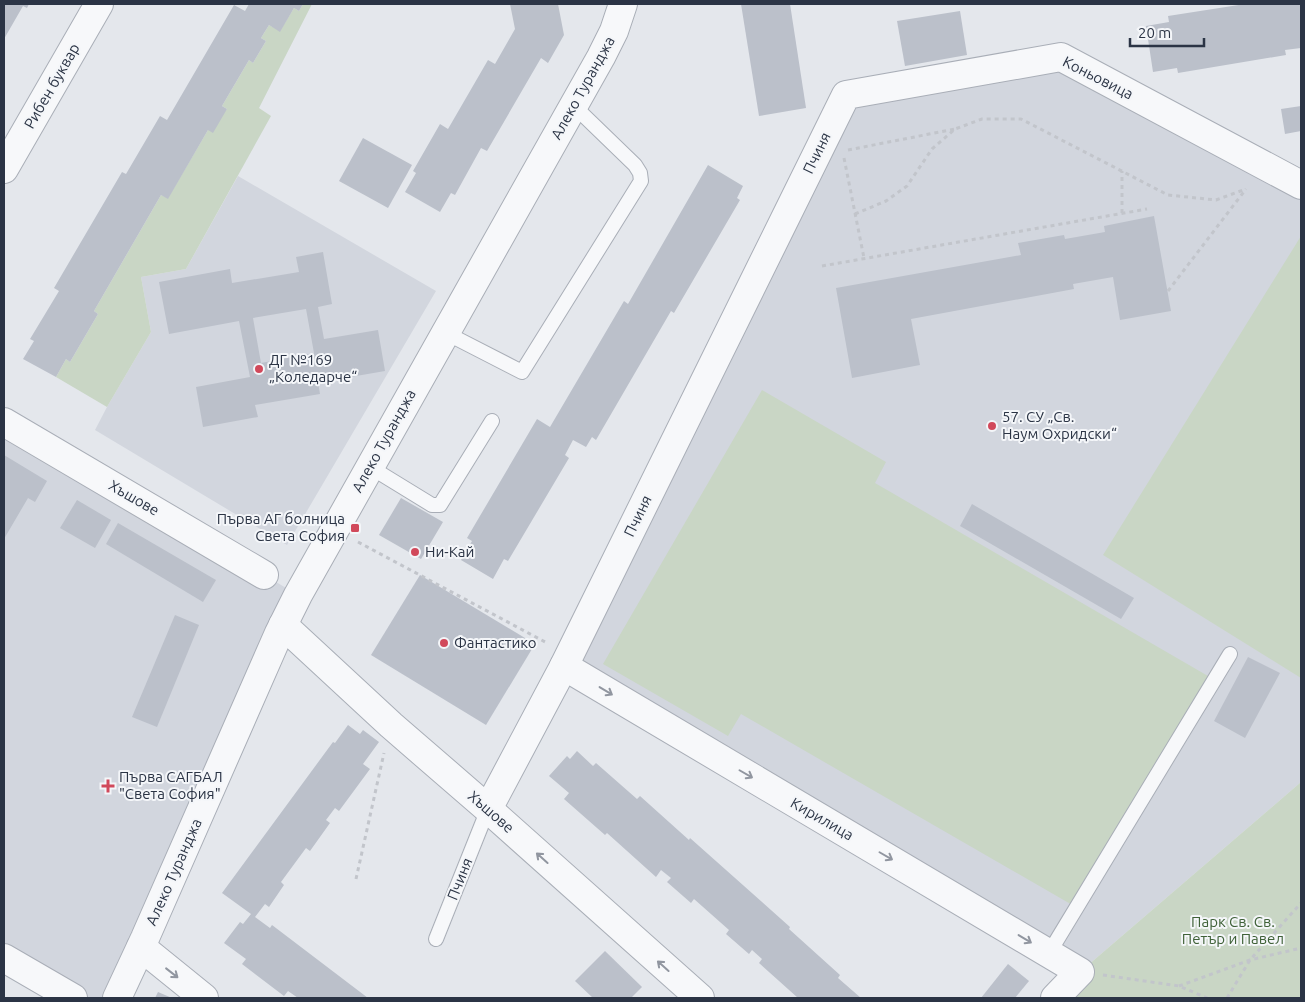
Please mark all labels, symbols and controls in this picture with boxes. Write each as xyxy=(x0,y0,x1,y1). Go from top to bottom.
scale bar xyxy=(1130,15,1204,47)
text: 20 m xyxy=(1138,24,1171,41)
street label: Алеко Туранджа xyxy=(547,33,618,142)
street label: Рибен буквар xyxy=(20,40,83,131)
street label: Коньовица xyxy=(1060,53,1136,103)
street label: Пчиня xyxy=(799,129,834,176)
place label: ДГ №169 „Коледарче“ xyxy=(269,351,357,385)
marker: ДГ №169 „Коледарче“ xyxy=(253,363,265,375)
street label: Алеко Туранджа xyxy=(348,386,419,495)
place label: 57. СУ „Св. Наум Охридски“ xyxy=(1002,408,1117,442)
marker: 57. СУ „Св. Наум Охридски“ xyxy=(986,420,998,432)
street label: Хъшове xyxy=(106,476,162,519)
street label: Пчиня xyxy=(620,492,655,539)
place label: Първа АГ болница Света София xyxy=(217,510,345,544)
marker: Първа АГ болница Света София xyxy=(349,522,361,534)
place label: Ни-Кай xyxy=(425,543,474,560)
marker: Ни-Кай xyxy=(409,546,421,558)
place label: Фантастико xyxy=(454,634,537,651)
marker: Фантастико xyxy=(438,637,450,649)
one-way arrow xyxy=(598,686,612,696)
place label: Първа САГБАЛ "Света София" xyxy=(119,768,223,802)
one-way arrow xyxy=(738,769,752,779)
marker: Първа САГБАЛ "Света София" xyxy=(101,779,115,793)
street label: Хъшове xyxy=(465,787,518,836)
street label: Кирилица xyxy=(788,794,857,843)
street label: Алеко Туранджа xyxy=(142,816,205,928)
one-way arrow xyxy=(535,852,548,863)
one-way arrow xyxy=(878,852,892,862)
street label: Пчиня xyxy=(443,855,476,902)
park label: Парк Св. Св. Петър и Павел xyxy=(1182,913,1284,947)
one-way arrow xyxy=(1018,934,1032,944)
one-way arrow xyxy=(657,960,670,971)
one-way arrow xyxy=(166,967,179,978)

